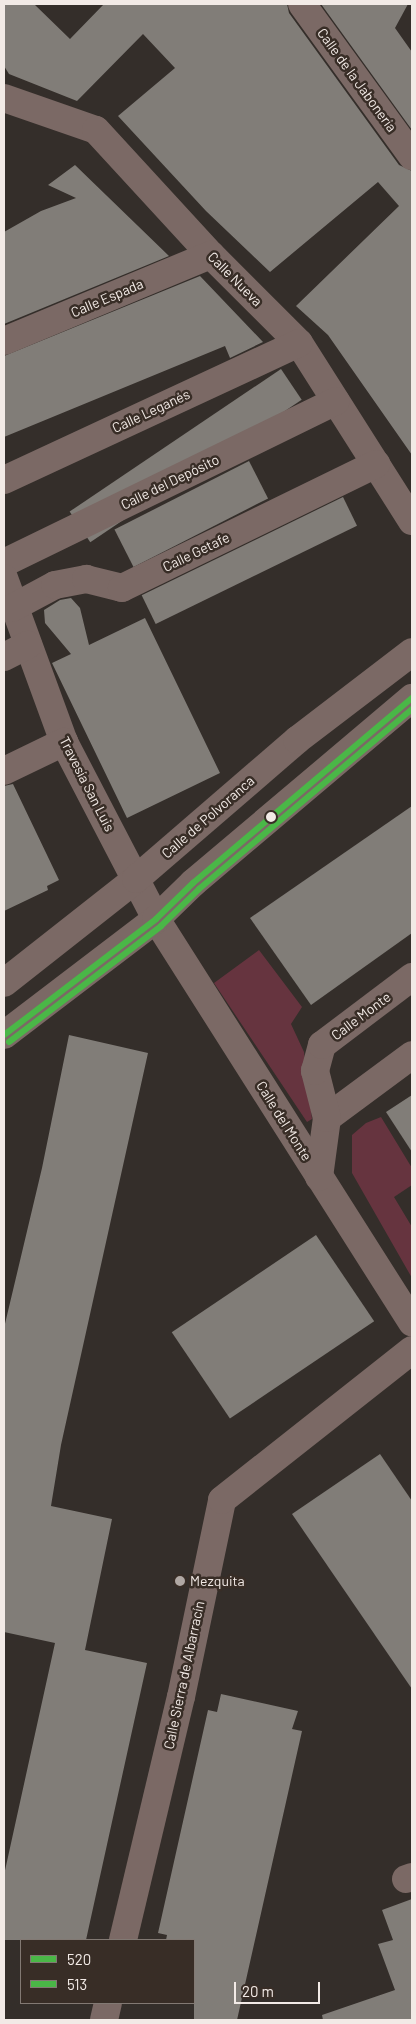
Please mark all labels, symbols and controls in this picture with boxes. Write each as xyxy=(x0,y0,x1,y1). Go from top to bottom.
street label: Calle de la Jabonería xyxy=(314,25,400,135)
street label: Calle Nueva xyxy=(204,248,266,310)
street label: Calle Espada xyxy=(68,275,146,321)
street label: Calle Leganés xyxy=(109,386,193,436)
street label: Calle del Depósito xyxy=(118,451,222,513)
street label: Calle Getafe xyxy=(160,529,232,575)
street label: Travesía San Luis xyxy=(56,734,118,834)
street label: Calle de Polvoranca xyxy=(158,772,258,862)
unlabelled marker xyxy=(266,812,276,822)
street label: Calle Monte xyxy=(328,988,394,1044)
street label: Calle del Monte xyxy=(253,1078,315,1164)
place label: Mezquita xyxy=(190,1573,245,1589)
marker: Mezquita xyxy=(174,1575,186,1587)
street label: Calle Sierra de Albarracín xyxy=(160,1599,208,1751)
legend xyxy=(20,1939,195,2004)
text: 520 xyxy=(67,1950,91,1968)
scale bar xyxy=(236,1972,322,2004)
text: 513 xyxy=(67,1975,87,1993)
text: 20 m xyxy=(242,1982,274,2000)

